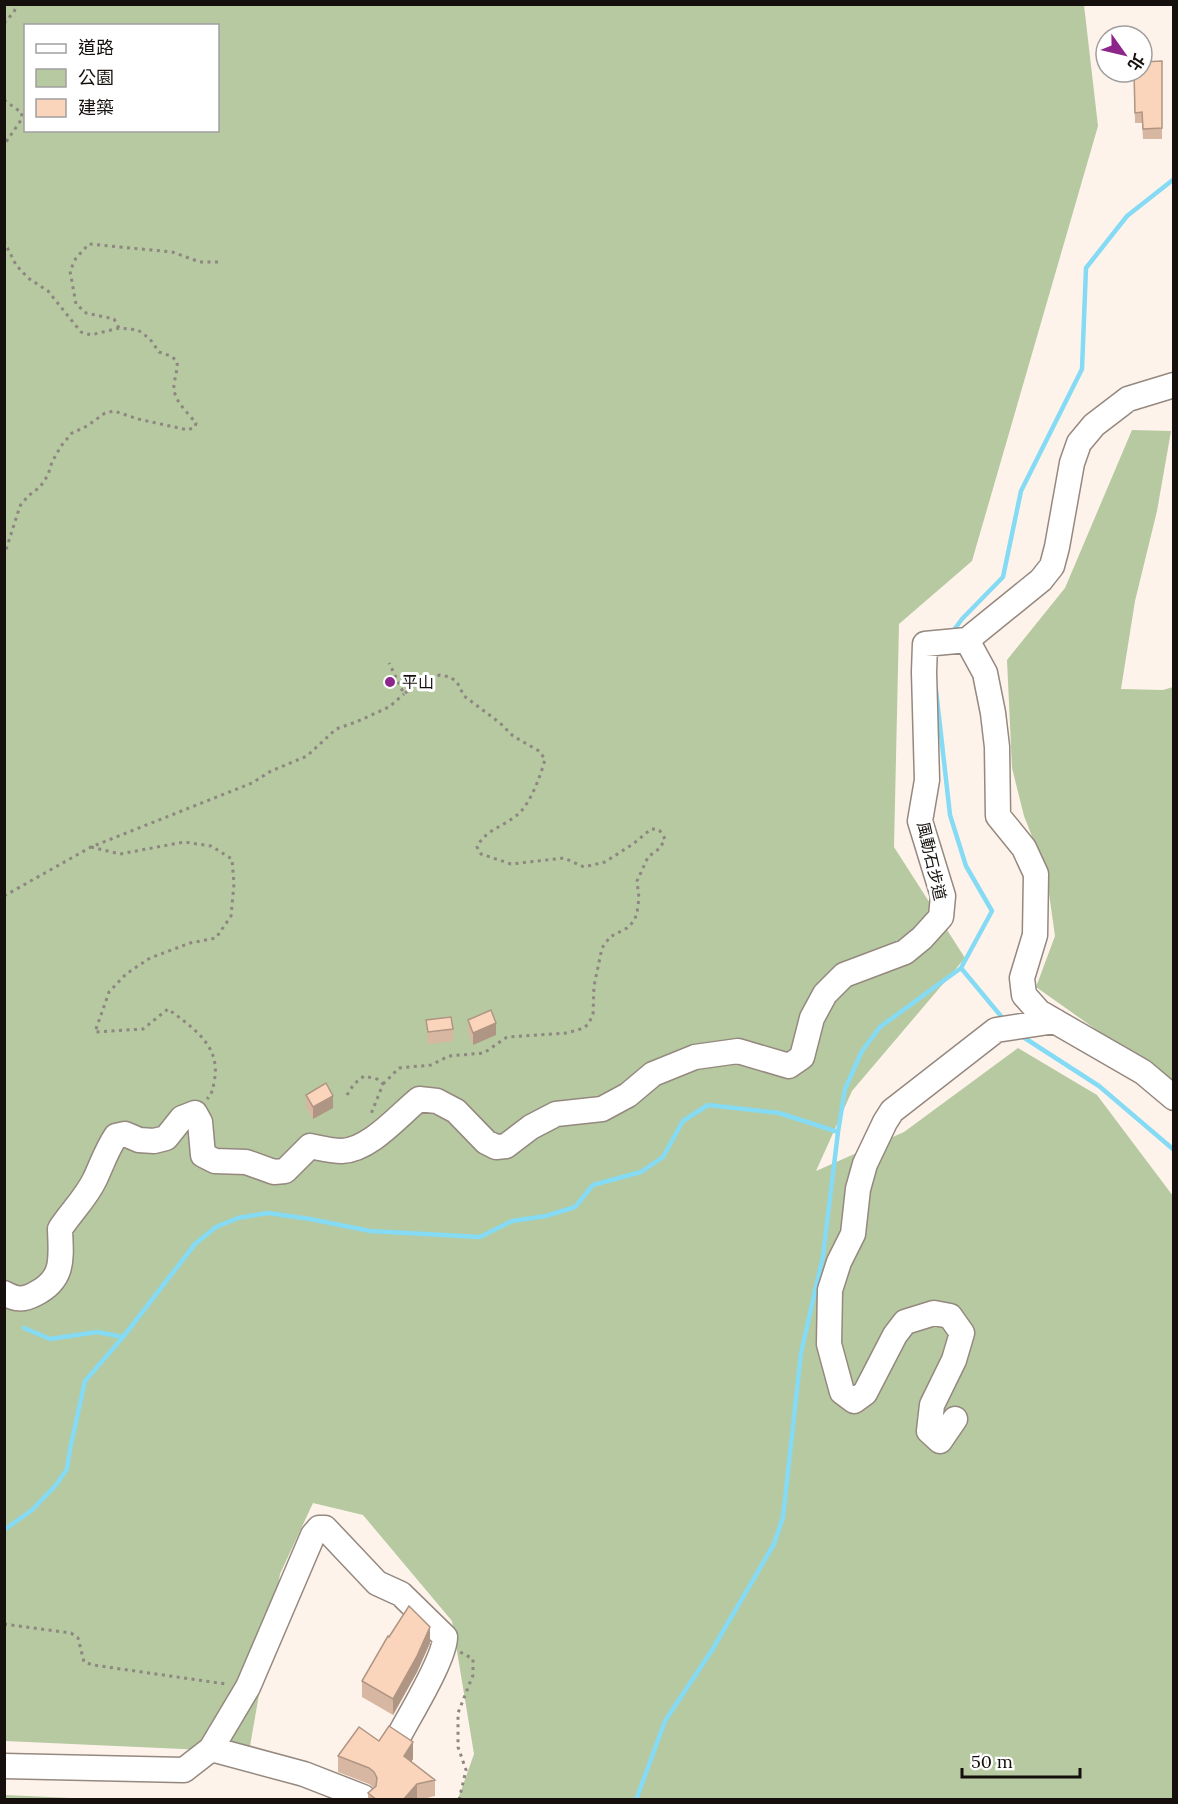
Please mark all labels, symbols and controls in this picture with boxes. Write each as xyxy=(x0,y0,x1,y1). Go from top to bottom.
legend xyxy=(24,24,219,132)
north arrow xyxy=(1094,24,1154,84)
text: 道路 xyxy=(78,36,114,59)
text: 北 xyxy=(1124,50,1149,75)
text: 公園 xyxy=(78,66,114,89)
text: 建築 xyxy=(78,96,114,119)
place label: 平山 xyxy=(402,672,434,692)
marker: 平山 xyxy=(383,675,397,689)
street label: 風動石步道 xyxy=(913,820,951,902)
scale bar xyxy=(962,1741,1080,1779)
text: 50 m xyxy=(971,1750,1013,1773)

